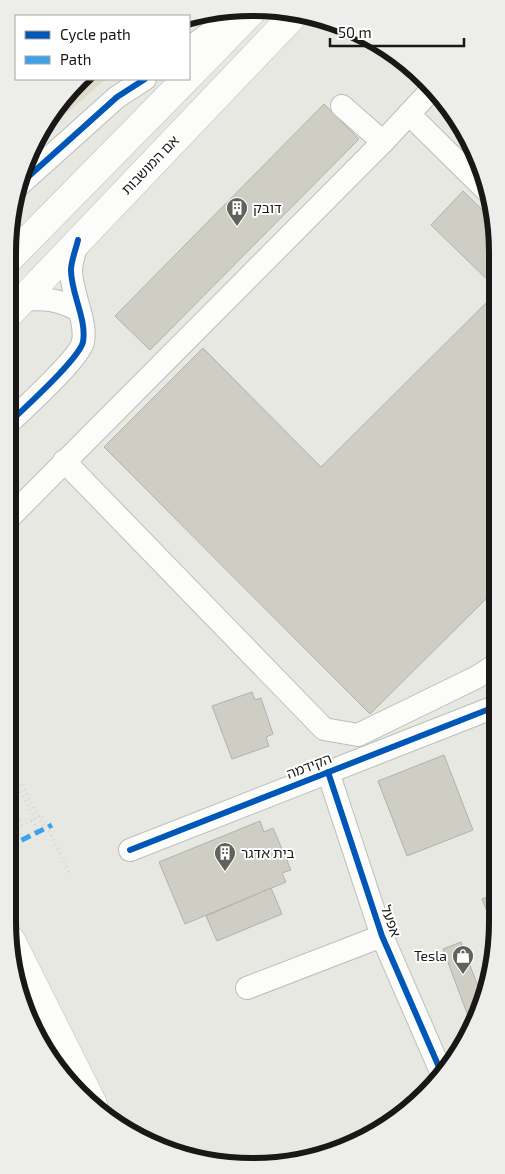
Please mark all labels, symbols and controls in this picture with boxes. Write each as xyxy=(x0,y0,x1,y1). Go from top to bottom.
legend xyxy=(15,15,190,80)
scale bar xyxy=(330,15,464,47)
text: 50 m xyxy=(338,23,372,41)
text: Cycle path xyxy=(60,25,131,43)
text: Path xyxy=(60,50,91,68)
street label: אם המושבות xyxy=(117,131,182,198)
building icon: דובק xyxy=(225,196,249,227)
place label: דובק xyxy=(253,199,282,216)
street label: הקידמה xyxy=(284,749,334,782)
building icon: בית אדגר xyxy=(213,841,237,872)
place label: בית אדגר xyxy=(241,844,295,861)
street label: אפעל xyxy=(378,903,405,939)
shop icon: Tesla xyxy=(451,944,475,975)
place label: Tesla xyxy=(414,947,447,964)

